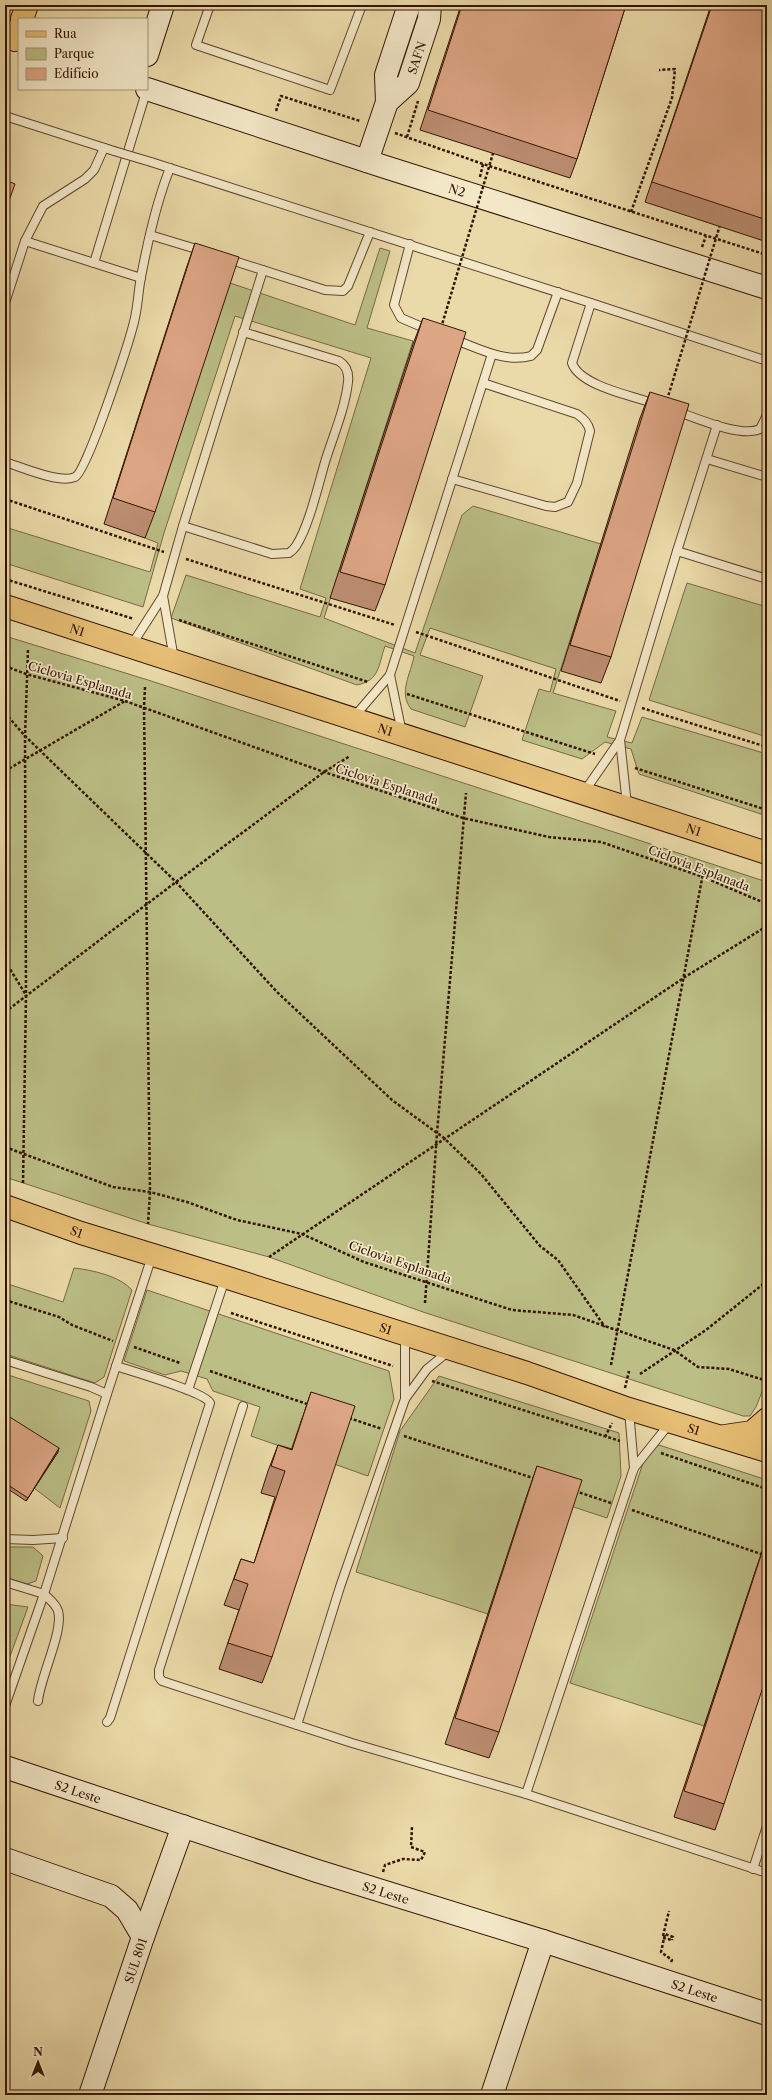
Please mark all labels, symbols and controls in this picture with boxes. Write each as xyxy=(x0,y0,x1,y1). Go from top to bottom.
legend xyxy=(18,18,148,90)
text: Rua xyxy=(54,26,77,41)
street label: SAFN xyxy=(404,39,429,76)
text: Parque xyxy=(54,46,95,61)
text: Edifício xyxy=(54,66,99,81)
street label: N2 xyxy=(447,180,467,199)
street label: N1 xyxy=(68,620,87,639)
street label: Ciclovia Esplanada xyxy=(26,658,134,702)
street label: N1 xyxy=(376,720,395,739)
street label: Ciclovia Esplanada xyxy=(334,760,441,808)
street label: N1 xyxy=(684,820,703,839)
street label: Ciclovia Esplanada xyxy=(646,842,753,895)
street label: S1 xyxy=(68,1222,85,1241)
street label: Ciclovia Esplanada xyxy=(347,1237,454,1287)
street label: S1 xyxy=(378,1319,394,1337)
street label: S1 xyxy=(686,1420,702,1438)
street label: S2 Leste xyxy=(53,1777,103,1806)
street label: S2 Leste xyxy=(361,1878,411,1907)
street label: SUL 801 xyxy=(121,1936,150,1985)
street label: S2 Leste xyxy=(670,1976,720,2005)
north arrow xyxy=(18,2042,58,2082)
text: N xyxy=(33,2045,43,2059)

